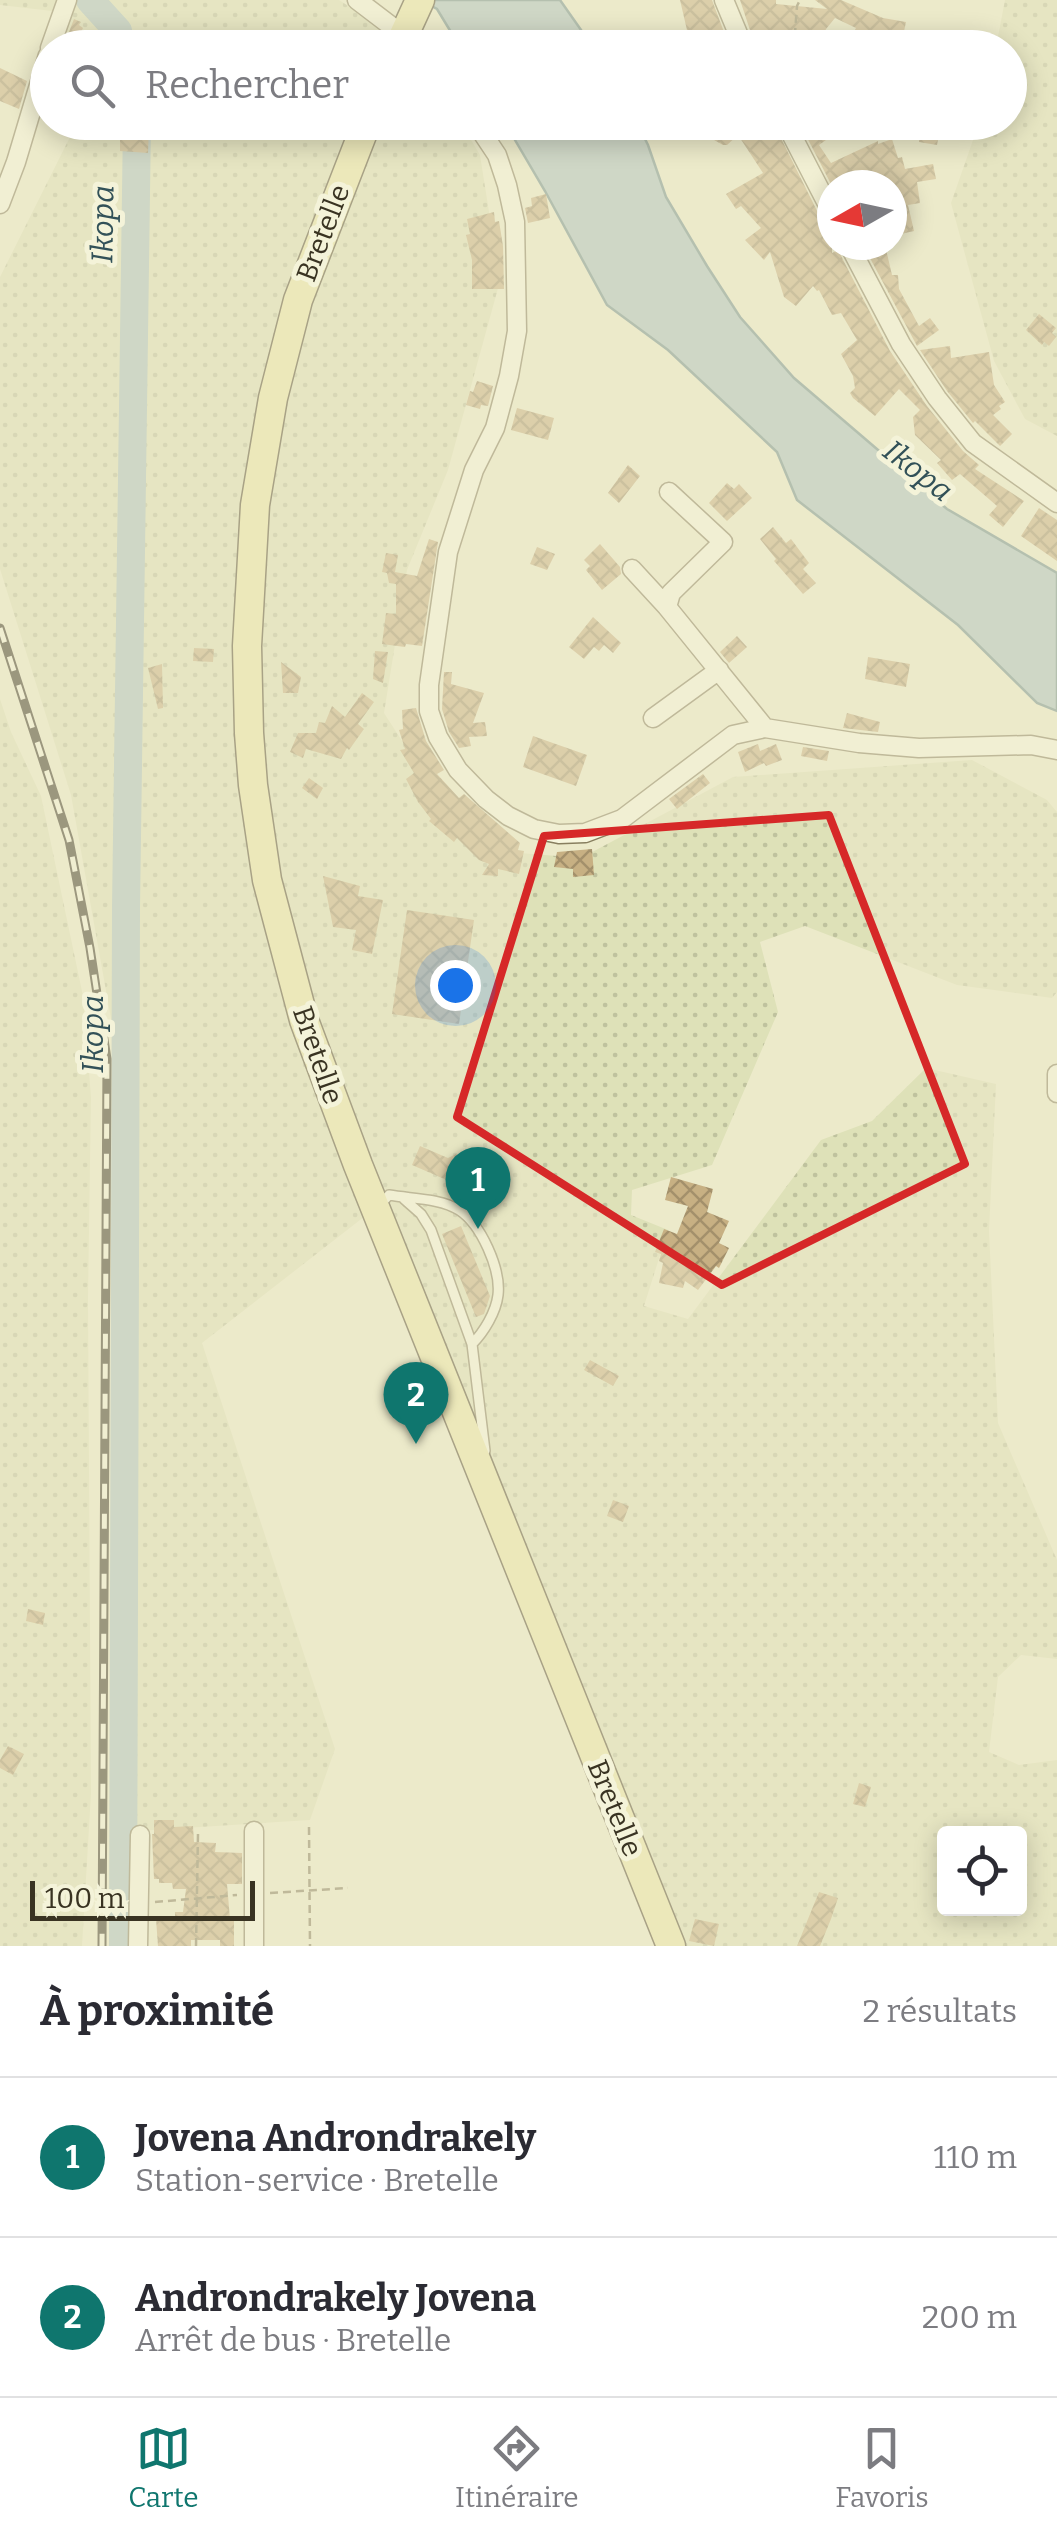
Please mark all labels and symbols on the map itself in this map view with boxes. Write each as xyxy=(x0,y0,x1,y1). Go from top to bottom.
north arrow xyxy=(817,170,907,260)
street label: Bretelle xyxy=(289,180,357,286)
water label: Ikopa xyxy=(84,185,122,263)
water label: Ikopa xyxy=(876,433,960,509)
your location xyxy=(430,960,481,1011)
water label: Ikopa xyxy=(75,995,111,1073)
street label: Bretelle xyxy=(286,1002,350,1108)
pin: 1 xyxy=(446,1146,510,1229)
pin: 2 xyxy=(384,1362,448,1444)
street label: Bretelle xyxy=(581,1755,649,1861)
scale bar xyxy=(30,1876,255,1920)

